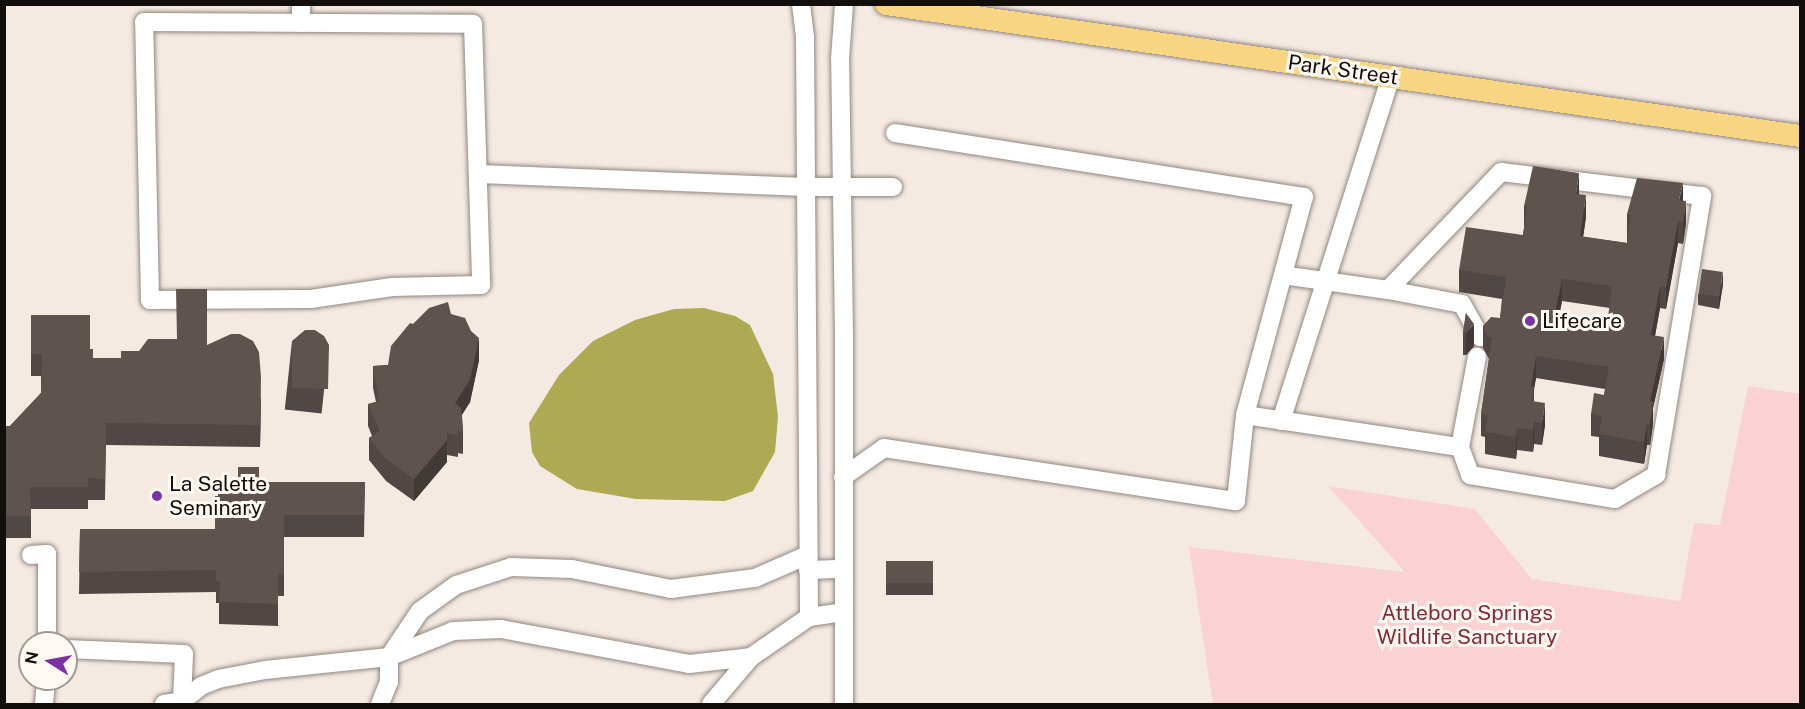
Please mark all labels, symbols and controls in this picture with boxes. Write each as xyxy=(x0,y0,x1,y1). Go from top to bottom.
street label: Park Street xyxy=(1286,50,1400,90)
place label: Lifecare xyxy=(1542,308,1622,334)
marker: Lifecare xyxy=(1523,314,1537,328)
place label: La Salette Seminary xyxy=(169,471,267,521)
marker: La Salette Seminary xyxy=(150,489,164,503)
park label: Attleboro Springs Wildlife Sanctuary xyxy=(1377,600,1557,650)
north arrow xyxy=(18,631,78,691)
text: N xyxy=(21,650,42,666)

